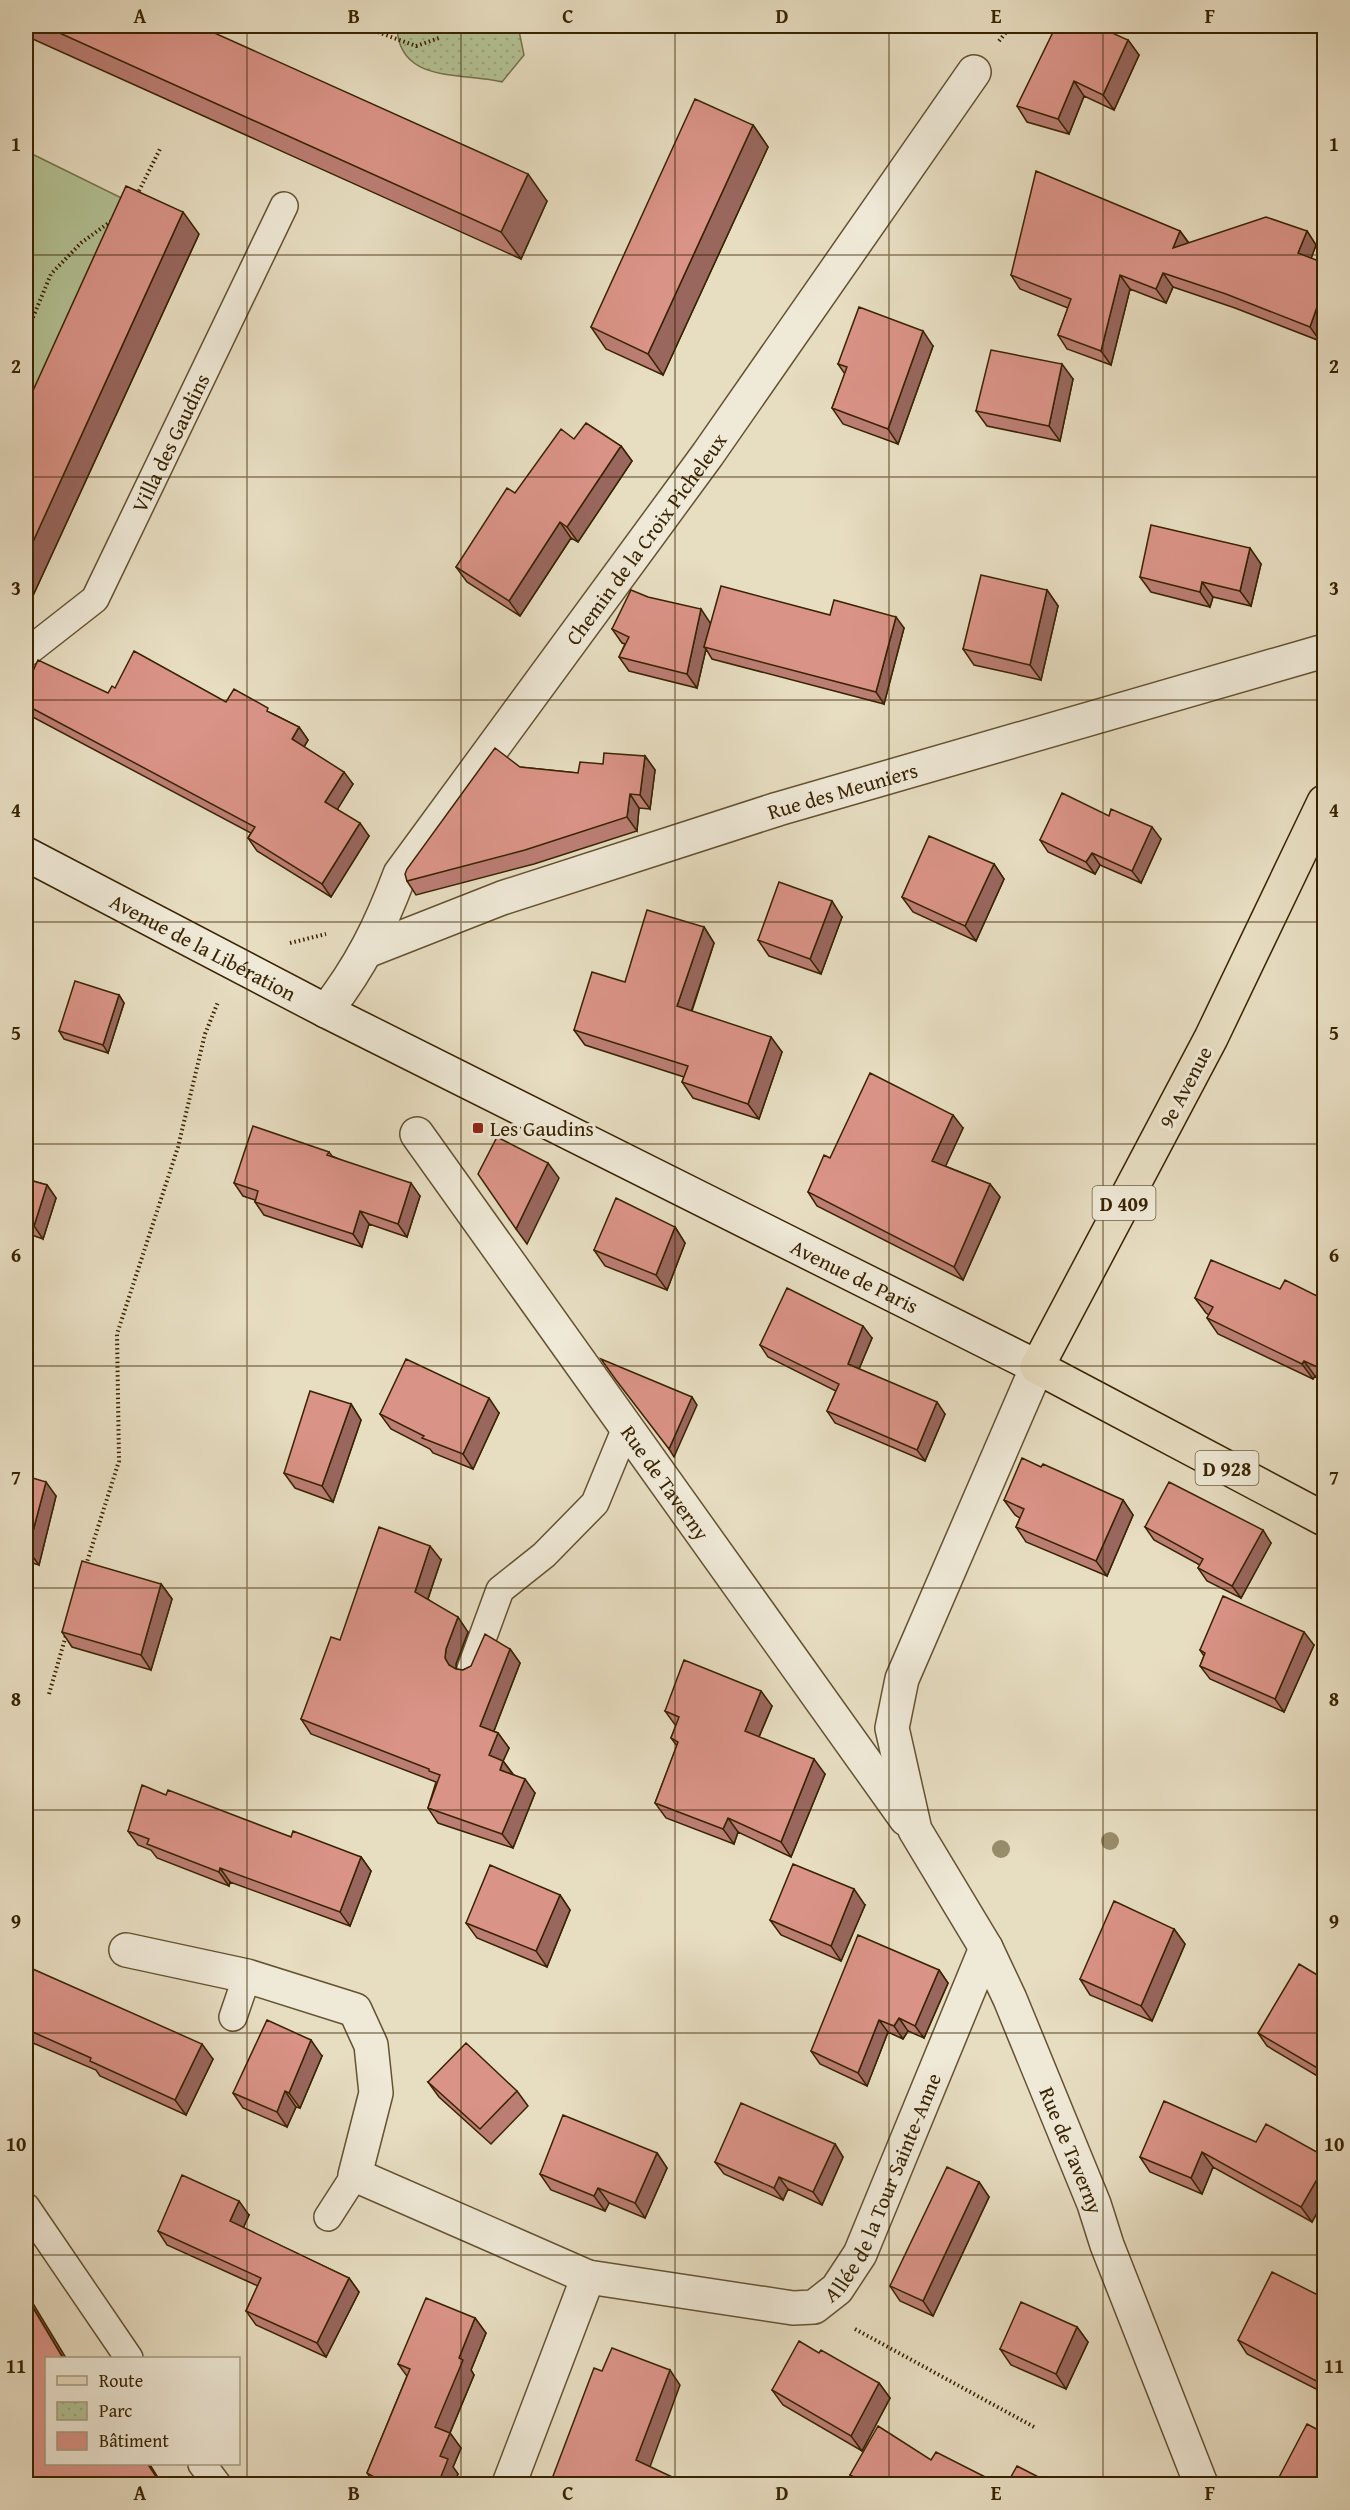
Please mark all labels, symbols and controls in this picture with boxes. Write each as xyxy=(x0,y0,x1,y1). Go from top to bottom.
text: A xyxy=(134,1,147,30)
text: B xyxy=(348,1,360,30)
text: C xyxy=(562,1,574,30)
text: D xyxy=(775,1,789,30)
text: E xyxy=(991,1,1002,30)
text: F xyxy=(1205,1,1215,30)
text: 1 xyxy=(11,129,21,158)
text: 1 xyxy=(1329,129,1339,158)
text: 2 xyxy=(11,351,21,380)
text: 2 xyxy=(1329,351,1339,380)
street label: Villa des Gaudins xyxy=(123,368,217,518)
street label: Chemin de la Croix Picheleux xyxy=(558,426,734,651)
text: 3 xyxy=(11,573,21,602)
text: 3 xyxy=(1329,573,1339,602)
street label: Rue des Meuniers xyxy=(763,754,921,827)
text: 4 xyxy=(11,795,21,824)
text: 4 xyxy=(1329,795,1339,824)
street label: Avenue de la Libération xyxy=(105,885,302,1008)
text: 5 xyxy=(11,1018,21,1047)
text: 5 xyxy=(1329,1018,1339,1047)
street label: 9e Avenue xyxy=(1150,1040,1220,1134)
place label: Les Gaudins xyxy=(490,1113,594,1144)
marker: Les Gaudins xyxy=(471,1121,485,1135)
road number: D 409 xyxy=(1092,1186,1156,1220)
street label: Avenue de Paris xyxy=(786,1231,924,1321)
text: 6 xyxy=(11,1240,21,1269)
text: 6 xyxy=(1329,1240,1339,1269)
street label: Rue de Taverny xyxy=(614,1418,718,1547)
road number: D 928 xyxy=(1196,1451,1258,1485)
text: 7 xyxy=(11,1462,21,1491)
text: 7 xyxy=(1329,1462,1339,1491)
text: 8 xyxy=(11,1684,21,1713)
text: 8 xyxy=(1329,1684,1339,1713)
text: 9 xyxy=(11,1906,21,1935)
text: 9 xyxy=(1329,1906,1339,1935)
street label: Allée de la Tour Sainte-Anne xyxy=(817,2068,949,2309)
street label: Rue de Taverny xyxy=(1032,2082,1112,2218)
text: 10 xyxy=(6,2129,26,2158)
text: 10 xyxy=(1324,2129,1344,2158)
text: 11 xyxy=(6,2351,26,2380)
text: 11 xyxy=(1324,2351,1344,2380)
legend xyxy=(45,2357,240,2465)
text: Route xyxy=(99,2367,143,2394)
text: Parc xyxy=(99,2397,132,2424)
text: Bâtiment xyxy=(99,2427,169,2454)
text: A xyxy=(134,2478,147,2507)
text: B xyxy=(348,2478,360,2507)
text: C xyxy=(562,2478,574,2507)
text: D xyxy=(775,2478,789,2507)
text: E xyxy=(991,2478,1002,2507)
text: F xyxy=(1205,2478,1215,2507)

